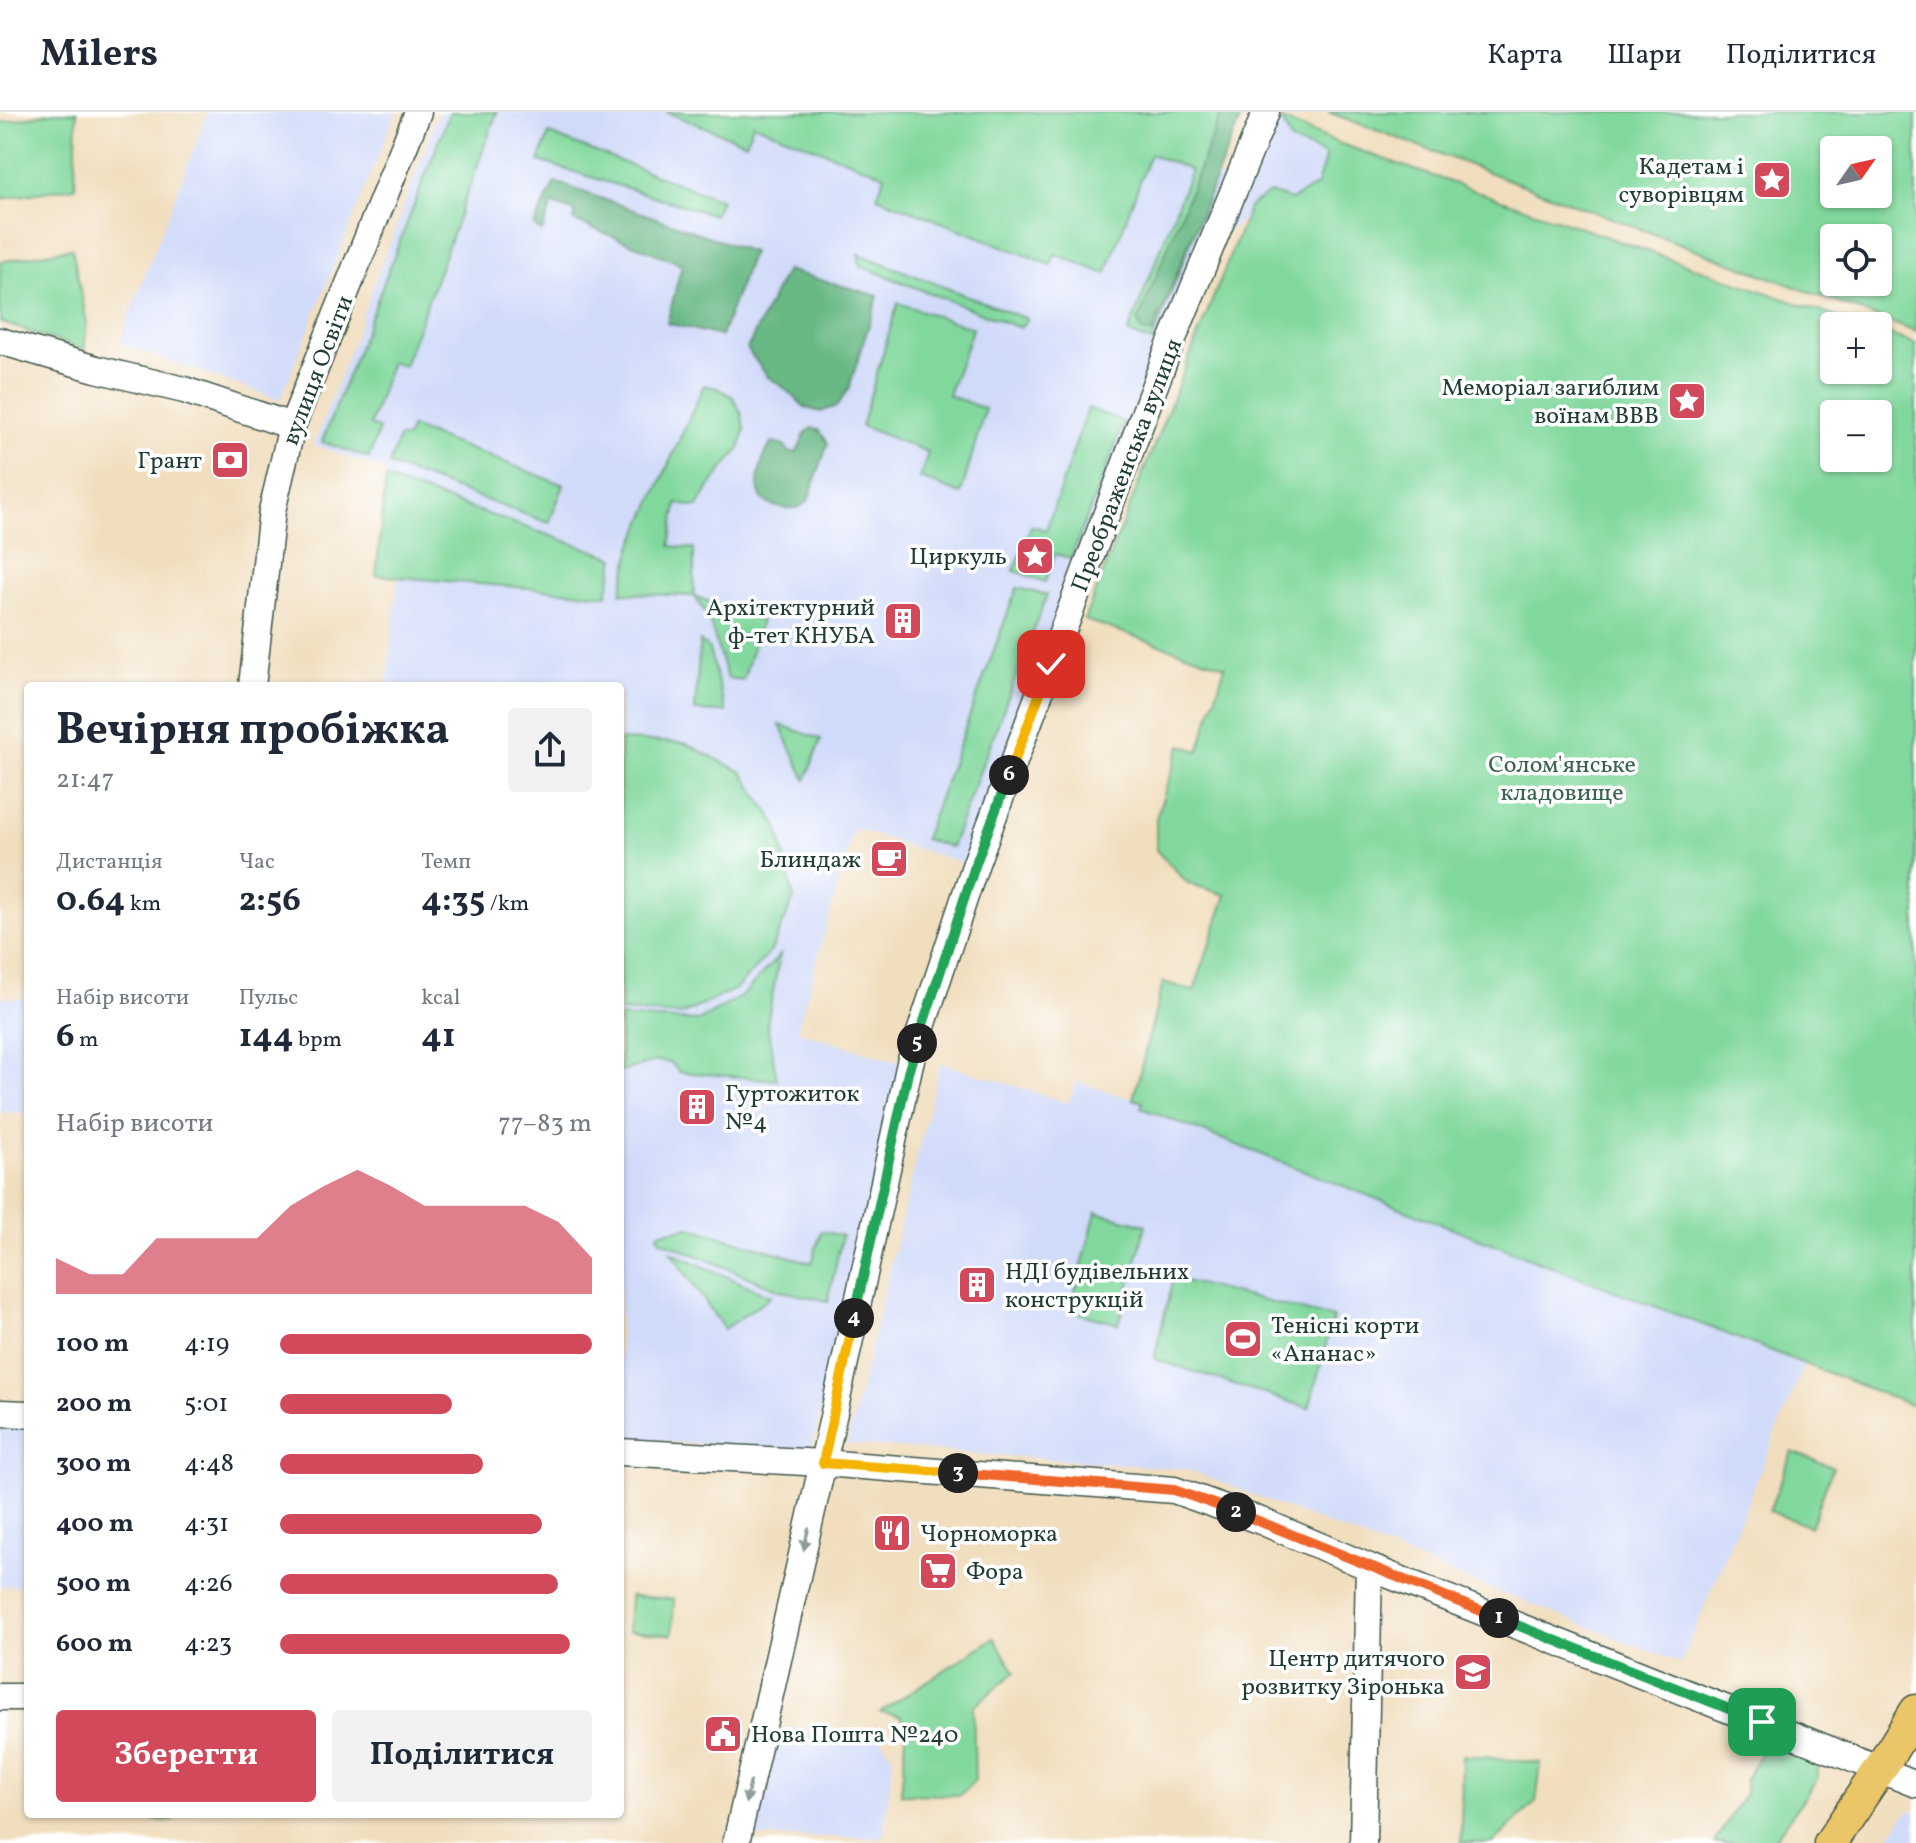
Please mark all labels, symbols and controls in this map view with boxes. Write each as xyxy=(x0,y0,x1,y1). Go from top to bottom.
text: Milers xyxy=(40,29,158,82)
text: Карта xyxy=(1487,36,1563,75)
text: Шари xyxy=(1607,36,1682,75)
text: Поділитися xyxy=(1726,36,1876,75)
north arrow xyxy=(1820,136,1892,208)
map controls xyxy=(1820,136,1892,472)
place label: Кадетам і суворівцям xyxy=(1618,151,1744,213)
place icon: Кадетам і суворівцям xyxy=(1751,159,1793,201)
button: locate xyxy=(1820,224,1892,296)
street label: вулиця Освіти xyxy=(275,291,363,450)
button: + xyxy=(1820,312,1892,384)
street label: Преображенська вулиця xyxy=(1064,334,1192,597)
place label: Меморіал загиблим воїнам ВВВ xyxy=(1441,372,1659,434)
place icon: Меморіал загиблим воїнам ВВВ xyxy=(1666,380,1708,422)
button: − xyxy=(1820,400,1892,472)
bank icon: Грант xyxy=(209,439,251,481)
place label: Грант xyxy=(137,445,202,479)
place icon: Циркуль xyxy=(1014,535,1056,577)
place label: Циркуль xyxy=(910,541,1007,575)
place label: Архітектурний ф-тет КНУБА xyxy=(706,592,875,654)
building icon: Архітектурний ф-тет КНУБА xyxy=(882,600,924,642)
pin xyxy=(1017,630,1085,698)
icon: check xyxy=(1029,642,1073,686)
text: Вечірня пробіжка xyxy=(56,701,450,762)
button: share xyxy=(508,708,592,792)
park label: Солом'янське кладовище xyxy=(1488,749,1636,811)
pin: 6 xyxy=(989,755,1029,795)
text: 6 xyxy=(1003,759,1015,790)
text: 21:47 xyxy=(56,762,114,798)
cafe icon: Блиндаж xyxy=(868,838,910,880)
place label: Блиндаж xyxy=(760,844,861,878)
text: Дистанція xyxy=(56,847,162,878)
text: Час xyxy=(239,847,275,878)
text: Темп xyxy=(421,847,471,878)
text: 0.64 xyxy=(56,878,125,925)
text: 2:56 xyxy=(239,878,301,925)
text: 4:35 xyxy=(421,878,485,925)
text: km xyxy=(125,889,161,920)
text: /km xyxy=(485,889,529,920)
text: Набір висоти xyxy=(56,983,189,1014)
text: Пульс xyxy=(239,983,298,1014)
text: kcal xyxy=(421,983,460,1014)
text: 6 xyxy=(56,1014,75,1061)
text: 144 xyxy=(239,1014,294,1061)
text: 41 xyxy=(421,1014,456,1061)
pin: 5 xyxy=(897,1023,937,1063)
text: m xyxy=(75,1025,99,1056)
text: bpm xyxy=(294,1025,342,1056)
text: 5 xyxy=(912,1027,922,1058)
place label: Гуртожиток №4 xyxy=(725,1078,860,1140)
building icon: Гуртожиток №4 xyxy=(676,1086,718,1128)
text: Набір висоти xyxy=(56,1106,213,1142)
text: 77–83 m xyxy=(498,1106,592,1142)
place label: НДІ будівельних конструкцій xyxy=(1005,1256,1189,1318)
building icon: НДІ будівельних конструкцій xyxy=(956,1264,998,1306)
pin: 4 xyxy=(834,1298,874,1338)
text: 4 xyxy=(847,1302,861,1333)
place label: Тенісні корти «Ананас» xyxy=(1271,1310,1419,1372)
sports icon: Тенісні корти «Ананас» xyxy=(1222,1318,1264,1360)
text: 100 m xyxy=(56,1326,129,1362)
text: 4:19 xyxy=(184,1326,229,1362)
text: 200 m xyxy=(56,1386,132,1422)
text: 5:01 xyxy=(184,1386,228,1422)
text: 300 m xyxy=(56,1446,132,1482)
text: 4:48 xyxy=(184,1446,234,1482)
pin: 3 xyxy=(938,1453,978,1493)
text: 3 xyxy=(952,1457,964,1488)
pin: 2 xyxy=(1216,1492,1256,1532)
text: 2 xyxy=(1230,1496,1242,1527)
text: 400 m xyxy=(56,1506,134,1542)
text: 4:31 xyxy=(184,1506,229,1542)
restaurant icon: Чорноморка xyxy=(871,1512,913,1554)
place label: Чорноморка xyxy=(920,1518,1058,1552)
one-way arrow xyxy=(799,1526,812,1551)
supermarket icon: Фора xyxy=(917,1550,959,1592)
place label: Фора xyxy=(966,1556,1024,1590)
text: 500 m xyxy=(56,1566,131,1602)
text: 4:26 xyxy=(184,1566,233,1602)
pin: 1 xyxy=(1479,1598,1519,1638)
text: 1 xyxy=(1495,1602,1503,1633)
text: 600 m xyxy=(56,1626,133,1662)
text: 4:23 xyxy=(184,1626,232,1662)
place label: Центр дитячого розвитку Зіронька xyxy=(1241,1643,1445,1705)
school or university icon: Центр дитячого розвитку Зіронька xyxy=(1452,1651,1494,1693)
pin xyxy=(1728,1688,1796,1756)
icon: arrive xyxy=(1740,1700,1784,1744)
button: Зберегти xyxy=(56,1710,316,1802)
button: Поділитися xyxy=(332,1710,592,1802)
public building icon: Нова Пошта №240 xyxy=(702,1713,744,1755)
place label: Нова Пошта №240 xyxy=(751,1719,958,1753)
one-way arrow xyxy=(741,1780,754,1805)

